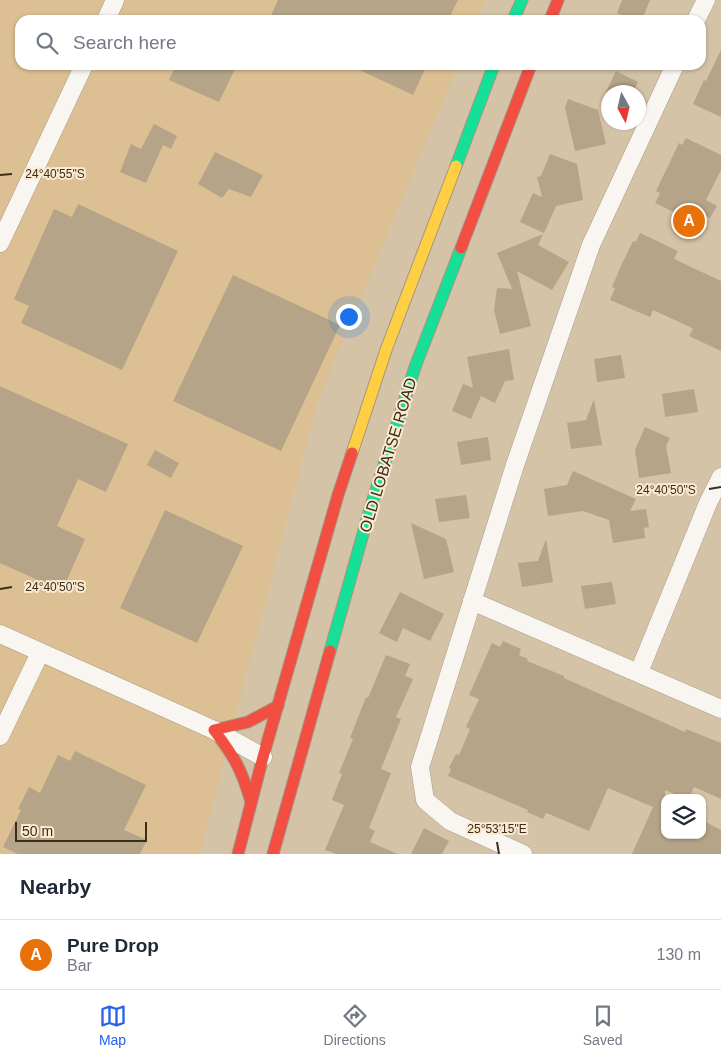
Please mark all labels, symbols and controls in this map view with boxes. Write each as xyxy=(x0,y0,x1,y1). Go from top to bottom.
search box xyxy=(15,15,706,70)
icon: search xyxy=(33,29,61,57)
text: Search here xyxy=(73,32,177,53)
north arrow xyxy=(601,85,646,130)
text: 24°40'55"S xyxy=(25,167,85,181)
pin: A xyxy=(673,202,705,240)
your location xyxy=(336,304,362,330)
street label: OLD LOBATSE ROAD xyxy=(356,376,420,534)
text: 24°40'50"S xyxy=(636,483,696,497)
text: 24°40'50"S xyxy=(25,580,85,594)
map controls xyxy=(661,794,706,839)
button: layers xyxy=(661,794,706,839)
scale bar xyxy=(15,819,148,842)
text: 25°53'15"E xyxy=(467,822,527,836)
text: 50 m xyxy=(22,823,53,839)
text: Nearby xyxy=(20,875,91,898)
text: Pure Drop xyxy=(67,935,159,956)
text: A xyxy=(30,946,42,963)
text: 130 m xyxy=(657,946,701,963)
text: Bar xyxy=(67,957,92,974)
tab: Map xyxy=(99,1002,127,1048)
tab: Directions xyxy=(324,1002,386,1048)
tab: Saved xyxy=(583,1002,622,1048)

